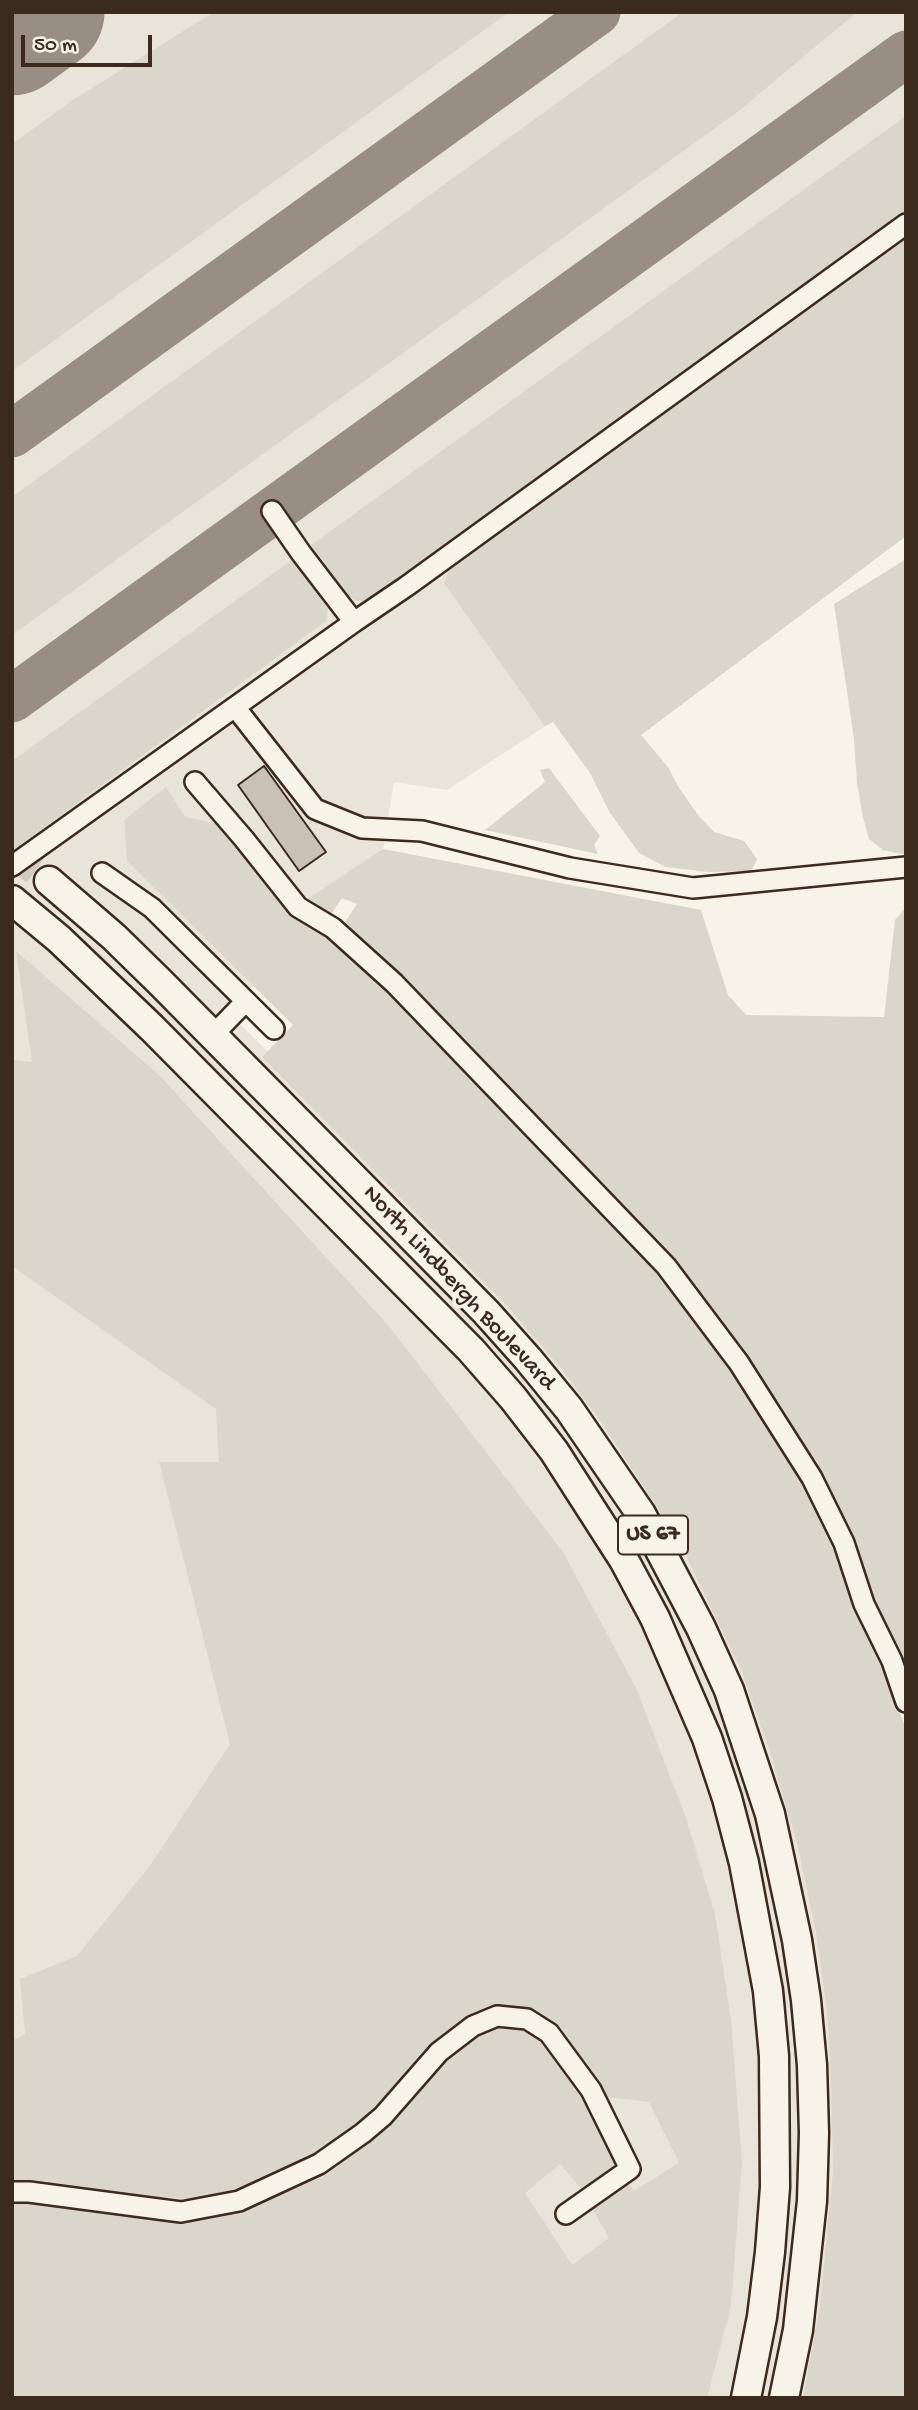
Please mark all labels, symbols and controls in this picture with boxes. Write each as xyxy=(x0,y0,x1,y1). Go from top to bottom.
scale bar xyxy=(24,21,156,65)
text: 50 m xyxy=(34,34,77,59)
street label: North Lindbergh Boulevard xyxy=(355,1180,561,1398)
road number: US 67 xyxy=(618,1516,688,1554)

